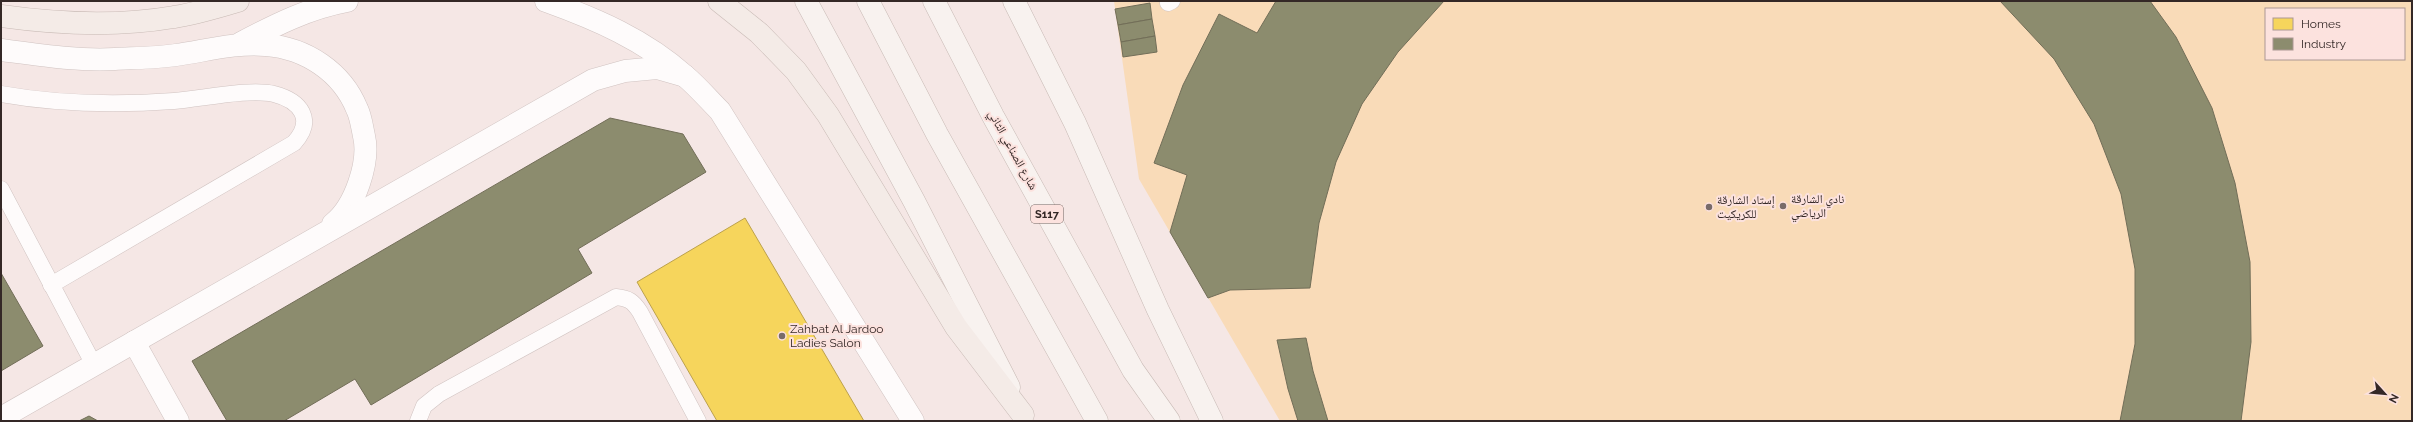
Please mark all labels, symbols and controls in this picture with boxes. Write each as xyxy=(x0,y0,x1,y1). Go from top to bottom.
legend xyxy=(2265,8,2405,60)
text: Homes xyxy=(2301,17,2341,31)
text: Industry xyxy=(2301,37,2347,51)
street label: شارع الصناعي الثاني xyxy=(983,108,1041,194)
place label: نادي الشارقة الرياضي xyxy=(1791,192,1844,223)
place label: إستاد الشارقة للكريكيت xyxy=(1717,193,1775,221)
marker: نادي الشارقة الرياضي xyxy=(1778,201,1788,211)
marker: إستاد الشارقة للكريكيت xyxy=(1704,202,1714,212)
road number: S117 xyxy=(1031,205,1063,223)
place label: Zahbat Al Jardoo Ladies Salon xyxy=(790,322,883,350)
marker: Zahbat Al Jardoo Ladies Salon xyxy=(777,331,787,341)
north arrow xyxy=(2365,374,2405,414)
text: N xyxy=(2386,392,2401,405)

